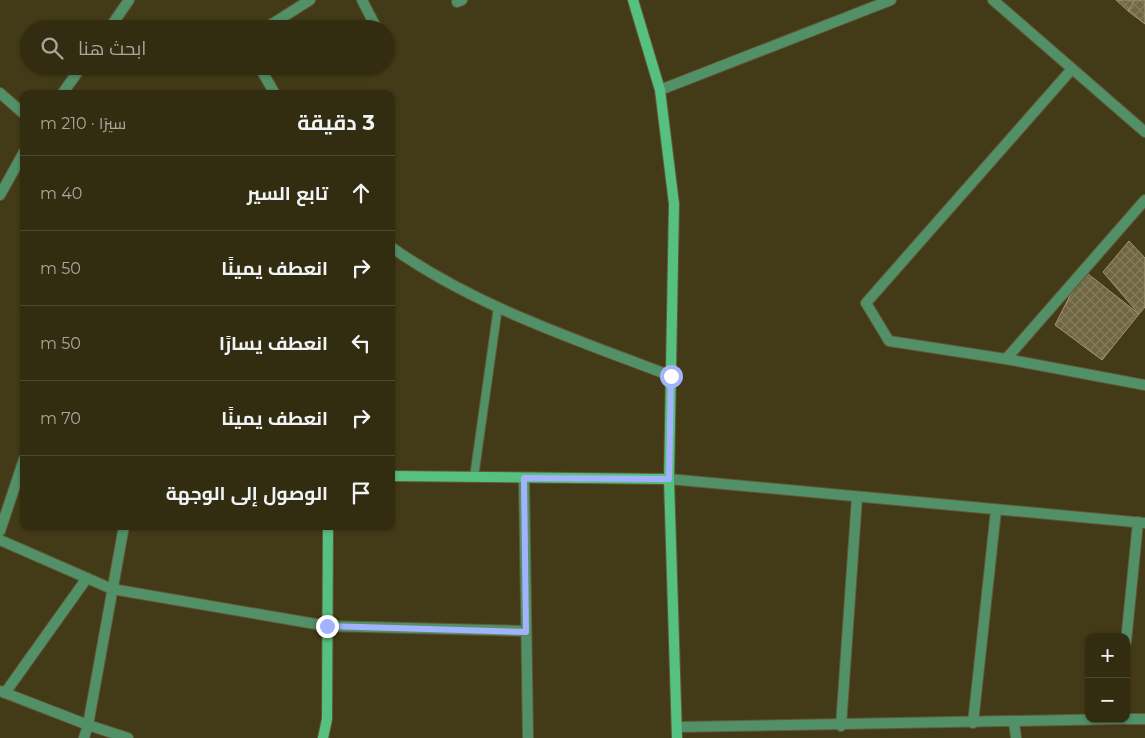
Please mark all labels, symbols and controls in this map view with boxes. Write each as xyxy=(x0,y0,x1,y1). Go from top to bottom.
search box xyxy=(20,20,395,75)
icon: search xyxy=(38,34,66,62)
text: ابحث هنا xyxy=(78,37,146,60)
text: 3 دقيقة xyxy=(297,110,375,135)
text: سيرًا · 210 m xyxy=(40,114,126,133)
icon: ahead xyxy=(347,179,375,207)
text: تابع السير xyxy=(247,182,328,205)
text: 40 m xyxy=(40,184,82,203)
icon: right xyxy=(347,254,375,282)
text: انعطف يمينًا xyxy=(221,257,328,280)
text: 50 m xyxy=(40,259,81,278)
icon: left xyxy=(347,329,375,357)
text: انعطف يسارًا xyxy=(219,332,328,355)
text: 50 m xyxy=(40,334,81,353)
route start xyxy=(660,365,683,388)
icon: right xyxy=(347,404,375,432)
text: انعطف يمينًا xyxy=(221,407,328,430)
text: 70 m xyxy=(40,409,81,428)
icon: arrive xyxy=(347,479,375,507)
text: الوصول إلى الوجهة xyxy=(166,482,328,505)
route end xyxy=(316,615,339,638)
map controls xyxy=(1085,633,1130,723)
button: + xyxy=(1085,633,1130,678)
button: − xyxy=(1085,678,1130,723)

